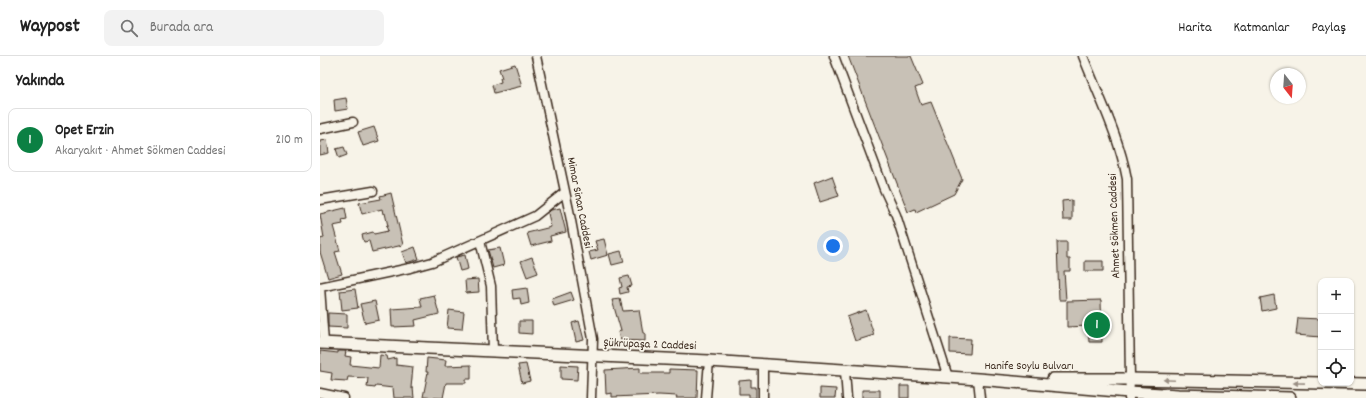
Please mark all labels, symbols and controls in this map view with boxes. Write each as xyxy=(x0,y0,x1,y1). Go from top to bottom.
search box xyxy=(104,10,384,46)
text: Waypost xyxy=(20,14,80,41)
icon: search xyxy=(118,17,140,39)
text: Burada ara xyxy=(150,17,213,39)
text: Harita xyxy=(1178,18,1212,38)
text: Katmanlar xyxy=(1234,18,1289,38)
text: Paylaş xyxy=(1311,18,1346,38)
north arrow xyxy=(1270,68,1306,104)
text: Yakında xyxy=(16,70,64,94)
text: Opet Erzin xyxy=(55,120,114,142)
text: 1 xyxy=(29,131,31,150)
text: 210 m xyxy=(275,131,303,150)
text: Akaryakıt · Ahmet Sökmen Caddesi xyxy=(55,142,225,161)
street label: Mimar Sinan Caddesi xyxy=(562,156,596,250)
street label: Ahmet Sökmen Caddesi xyxy=(1105,173,1125,279)
your location xyxy=(823,236,843,256)
map controls xyxy=(1318,278,1354,386)
button: + xyxy=(1318,278,1354,314)
pin: 1 xyxy=(1084,310,1110,340)
button: − xyxy=(1318,314,1354,350)
street label: Şükrüpaşa 2 Caddesi xyxy=(603,335,697,355)
button: locate xyxy=(1318,350,1354,386)
street label: Hanife Soylu Bulvarı xyxy=(984,358,1074,375)
one-way arrow xyxy=(1162,377,1175,383)
one-way arrow xyxy=(1292,380,1305,386)

